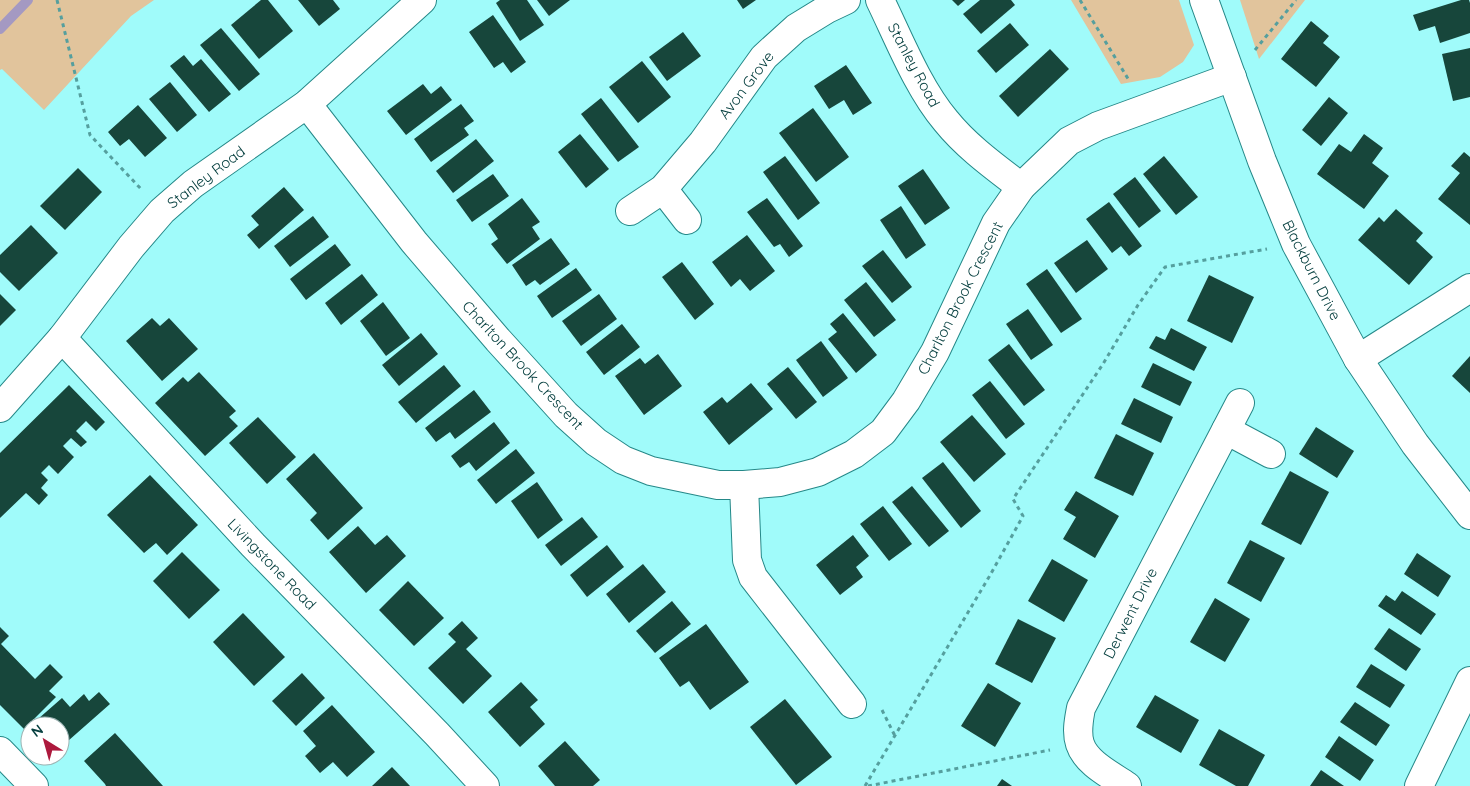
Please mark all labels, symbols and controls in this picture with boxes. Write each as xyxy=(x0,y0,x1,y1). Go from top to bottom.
street label: Stanley Road xyxy=(884,20,944,110)
street label: Avon Grove xyxy=(714,47,778,123)
street label: Stanley Road xyxy=(163,141,249,213)
street label: Blackburn Drive xyxy=(1279,217,1345,323)
street label: Charlton Brook Crescent xyxy=(913,218,1007,378)
street label: Charlton Brook Crescent xyxy=(458,296,588,434)
street label: Livingstone Road xyxy=(224,514,320,614)
street label: Derwent Drive xyxy=(1099,564,1161,662)
north arrow xyxy=(20,716,70,766)
text: N xyxy=(28,720,47,741)

